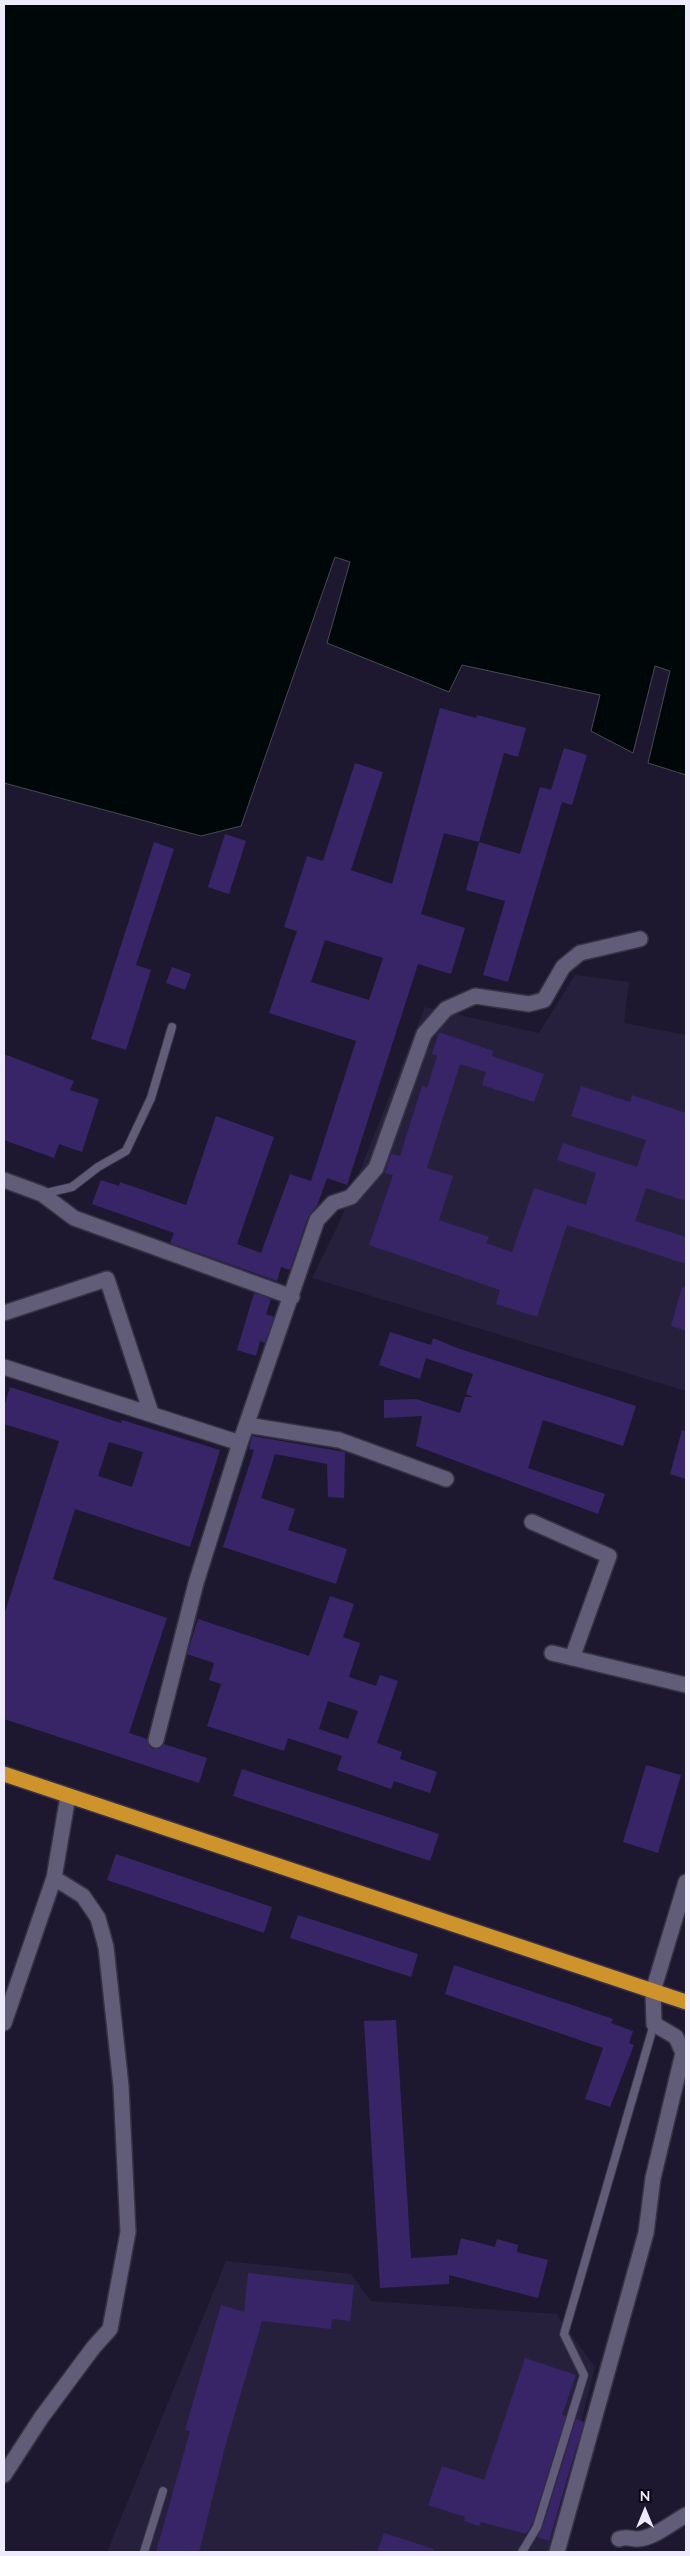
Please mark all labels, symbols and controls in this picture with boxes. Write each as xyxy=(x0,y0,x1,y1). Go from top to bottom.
north arrow xyxy=(620,2486,670,2536)
text: N xyxy=(640,2487,650,2505)

